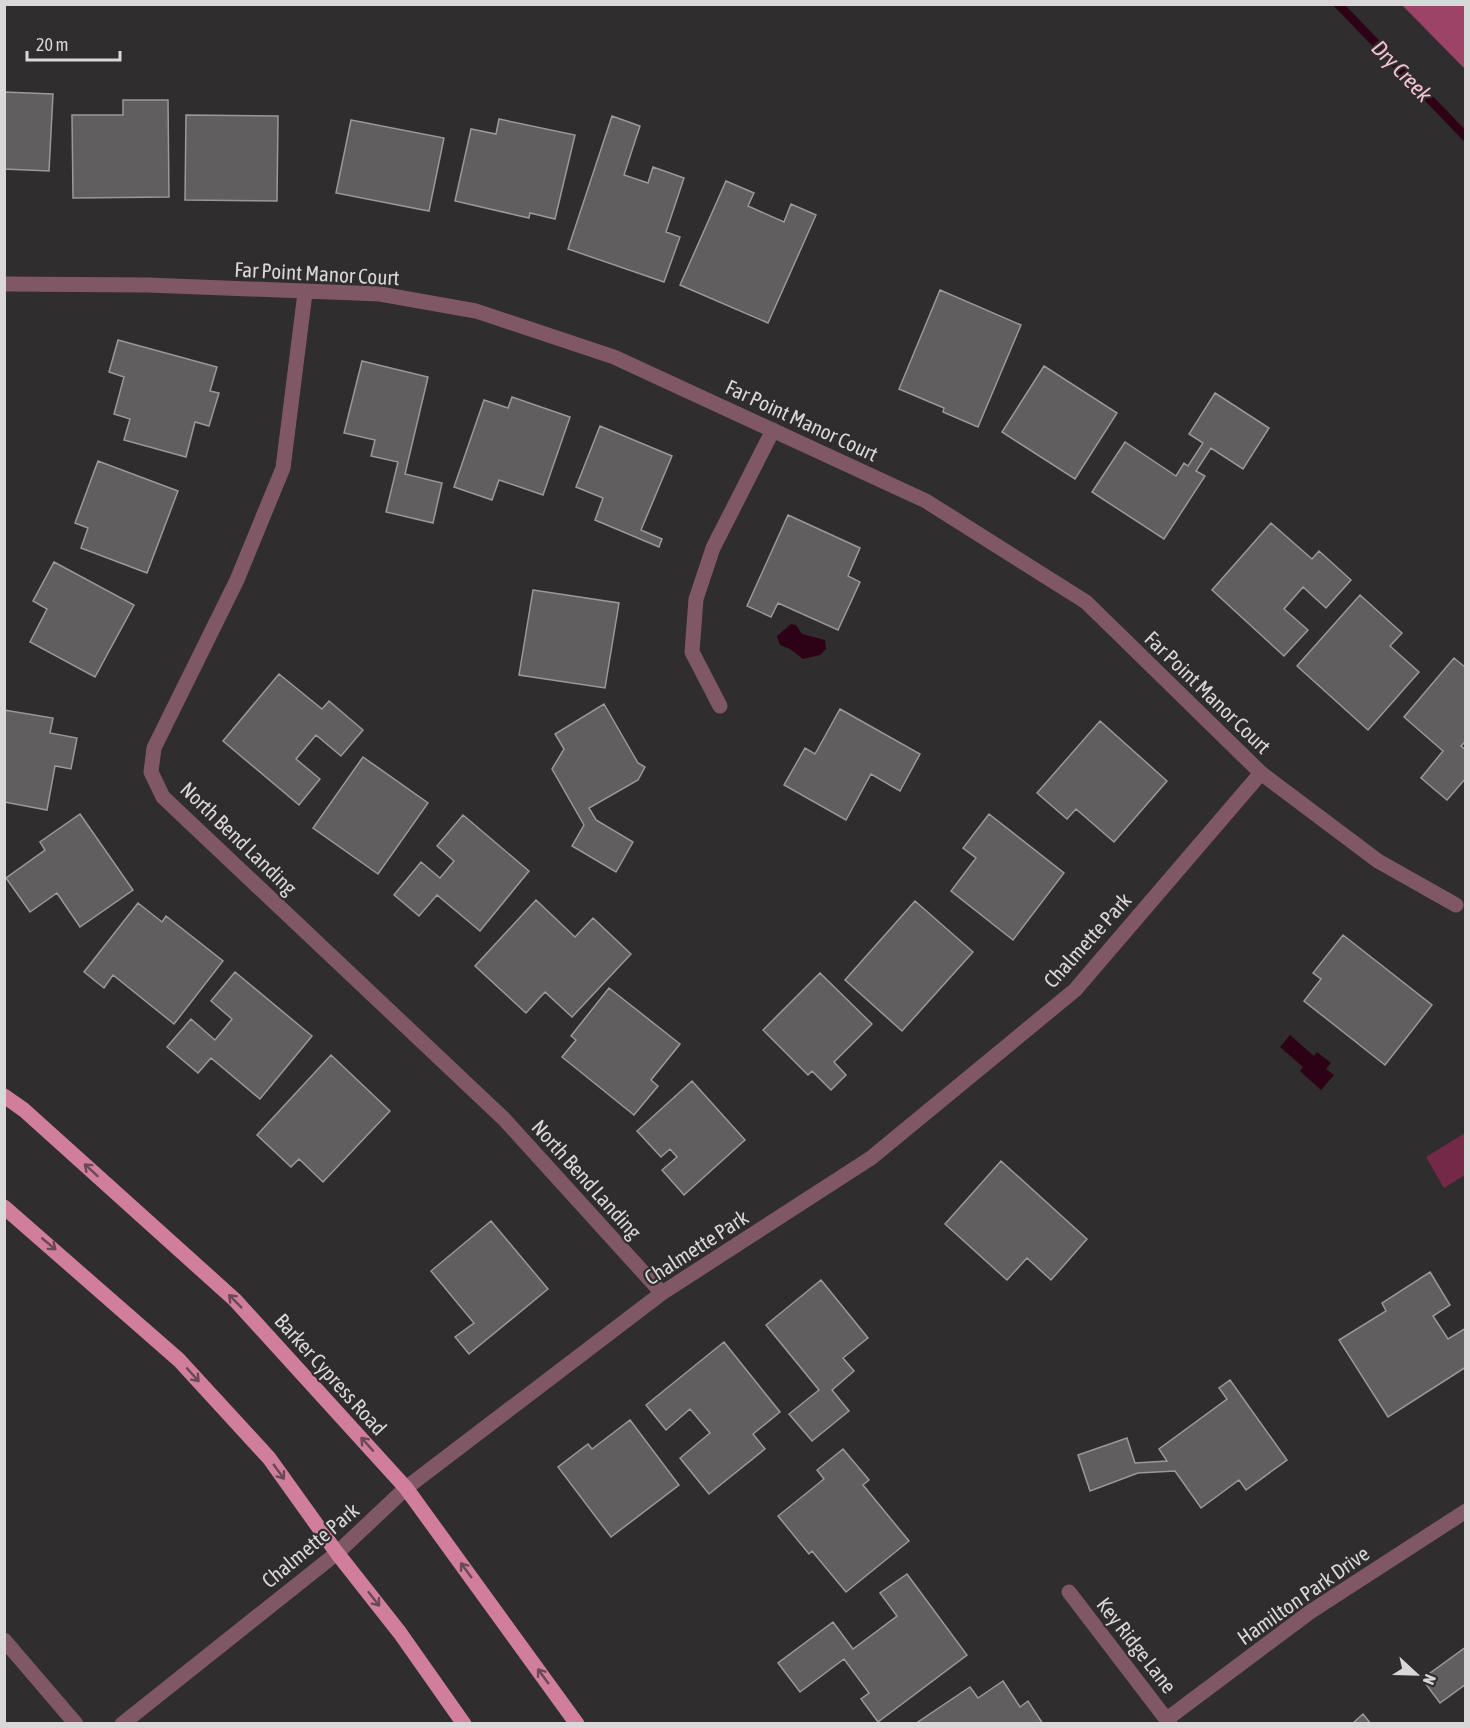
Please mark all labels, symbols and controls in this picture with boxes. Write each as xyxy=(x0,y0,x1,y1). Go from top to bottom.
scale bar xyxy=(27,24,120,62)
text: 20 m xyxy=(36,34,68,55)
water label: Dry Creek xyxy=(1366,35,1438,108)
street label: Far Point Manor Court xyxy=(234,257,400,289)
street label: Far Point Manor Court xyxy=(722,374,882,466)
street label: Far Point Manor Court xyxy=(1140,626,1276,758)
street label: North Bend Landing xyxy=(176,777,302,899)
street label: Chalmette Park xyxy=(1038,888,1136,992)
street label: North Bend Landing xyxy=(527,1115,647,1243)
one-way arrow xyxy=(83,1163,98,1177)
street label: Chalmette Park xyxy=(640,1205,752,1289)
one-way arrow xyxy=(41,1238,57,1251)
one-way arrow xyxy=(228,1293,242,1308)
street label: Barker Cypress Road xyxy=(270,1308,392,1440)
one-way arrow xyxy=(186,1368,200,1383)
one-way arrow xyxy=(360,1437,374,1452)
one-way arrow xyxy=(273,1464,285,1480)
street label: Chalmette Park xyxy=(257,1498,363,1592)
street label: Hamilton Park Drive xyxy=(1233,1541,1373,1649)
one-way arrow xyxy=(460,1562,472,1578)
one-way arrow xyxy=(367,1591,380,1607)
street label: Key Ridge Lane xyxy=(1092,1592,1182,1698)
north arrow xyxy=(1386,1644,1446,1704)
one-way arrow xyxy=(537,1669,549,1685)
text: N xyxy=(1420,1672,1440,1687)

